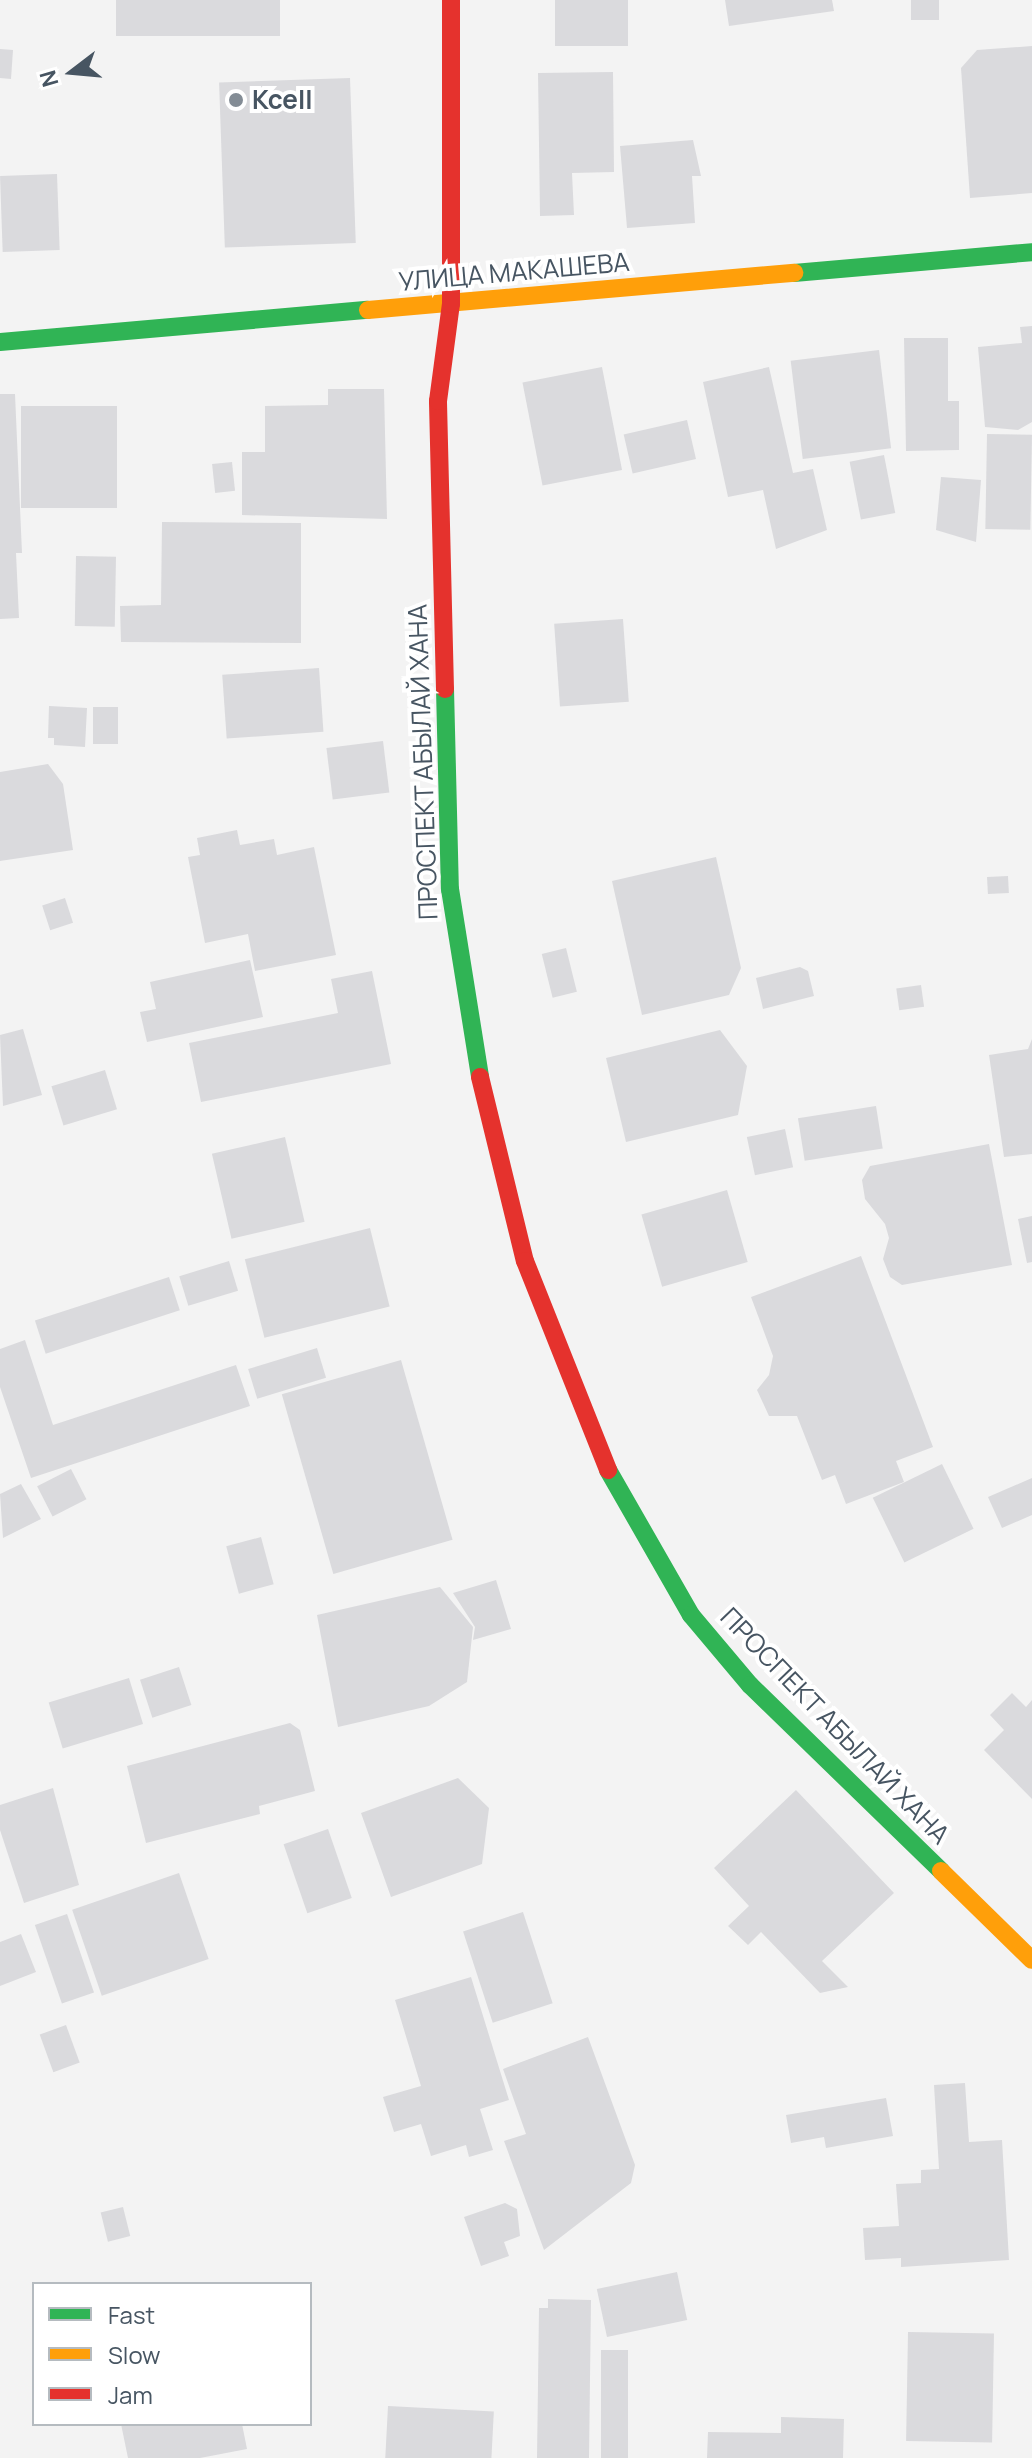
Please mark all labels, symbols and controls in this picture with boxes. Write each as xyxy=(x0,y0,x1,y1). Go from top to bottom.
north arrow xyxy=(32,32,112,112)
text: N xyxy=(32,67,66,90)
place label: Kcell xyxy=(252,84,313,116)
marker: Kcell xyxy=(227,91,245,109)
street label: УЛИЦА МАКАШЕВА xyxy=(397,246,631,298)
street label: ПРОСПЕКТ АБЫЛАЙ ХАНА xyxy=(402,603,444,921)
street label: ПРОСПЕКТ АБЫЛАЙ ХАНА xyxy=(714,1601,956,1851)
legend xyxy=(32,2282,312,2426)
text: Fast xyxy=(108,2298,155,2331)
text: Slow xyxy=(108,2338,161,2371)
text: Jam xyxy=(108,2378,153,2411)

